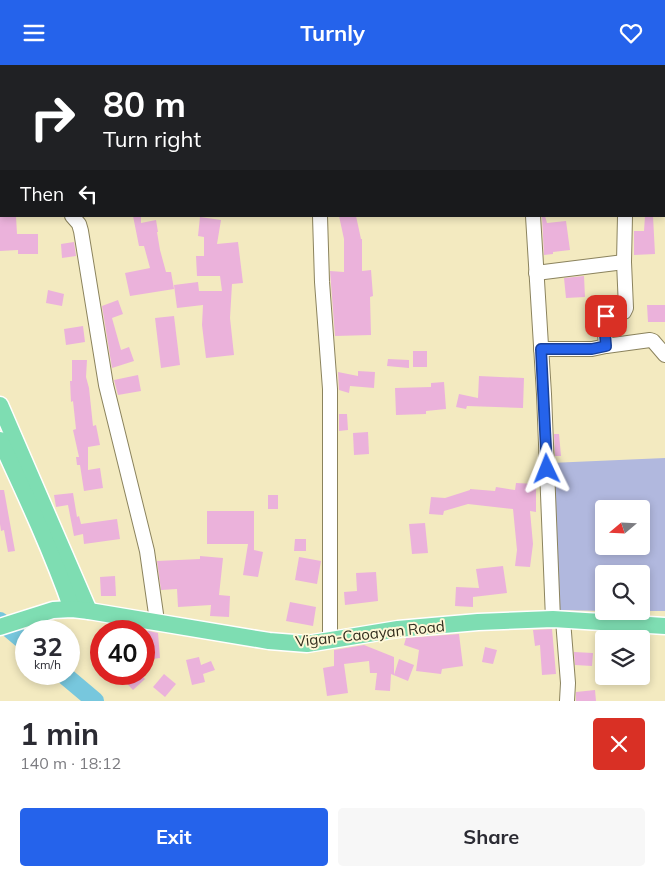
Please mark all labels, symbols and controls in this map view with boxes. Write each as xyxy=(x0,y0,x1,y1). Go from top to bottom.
icon: menu xyxy=(20,19,48,47)
text: Turnly xyxy=(300,19,365,47)
icon: heart xyxy=(617,19,645,47)
text: 80 m xyxy=(103,82,186,126)
icon: right xyxy=(20,85,85,150)
text: Turn right xyxy=(103,125,201,153)
icon: left xyxy=(74,180,102,208)
text: Then xyxy=(20,182,64,206)
pin xyxy=(585,295,627,337)
icon: arrive xyxy=(592,302,620,330)
position arrow xyxy=(520,442,572,494)
north arrow xyxy=(595,500,650,555)
map controls xyxy=(595,500,650,685)
button: search xyxy=(595,565,650,620)
street label: Vigan-Caoayan Road xyxy=(294,616,446,651)
speed limit sign: 40 xyxy=(90,620,155,685)
button: layers xyxy=(595,630,650,685)
text: 32 xyxy=(32,631,63,662)
text: km/h xyxy=(34,657,61,672)
text: 1 min xyxy=(20,715,99,753)
button: close xyxy=(593,718,645,770)
text: 140 m · 18:12 xyxy=(20,753,121,773)
button: Exit xyxy=(20,808,328,866)
button: Share xyxy=(338,808,645,866)

